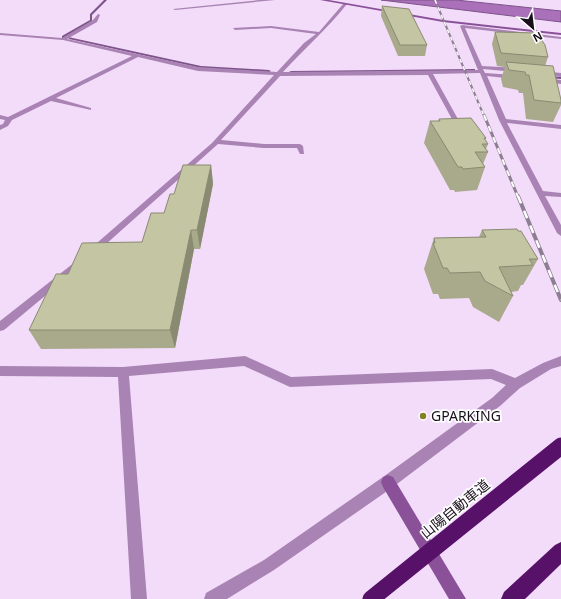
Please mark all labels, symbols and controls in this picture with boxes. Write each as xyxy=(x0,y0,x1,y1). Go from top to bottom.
north arrow xyxy=(513,8,553,48)
text: N xyxy=(530,29,545,46)
place label: GPARKING xyxy=(431,406,501,425)
marker: GPARKING xyxy=(418,411,428,421)
street label: 山陽自動車道 xyxy=(416,475,493,542)

